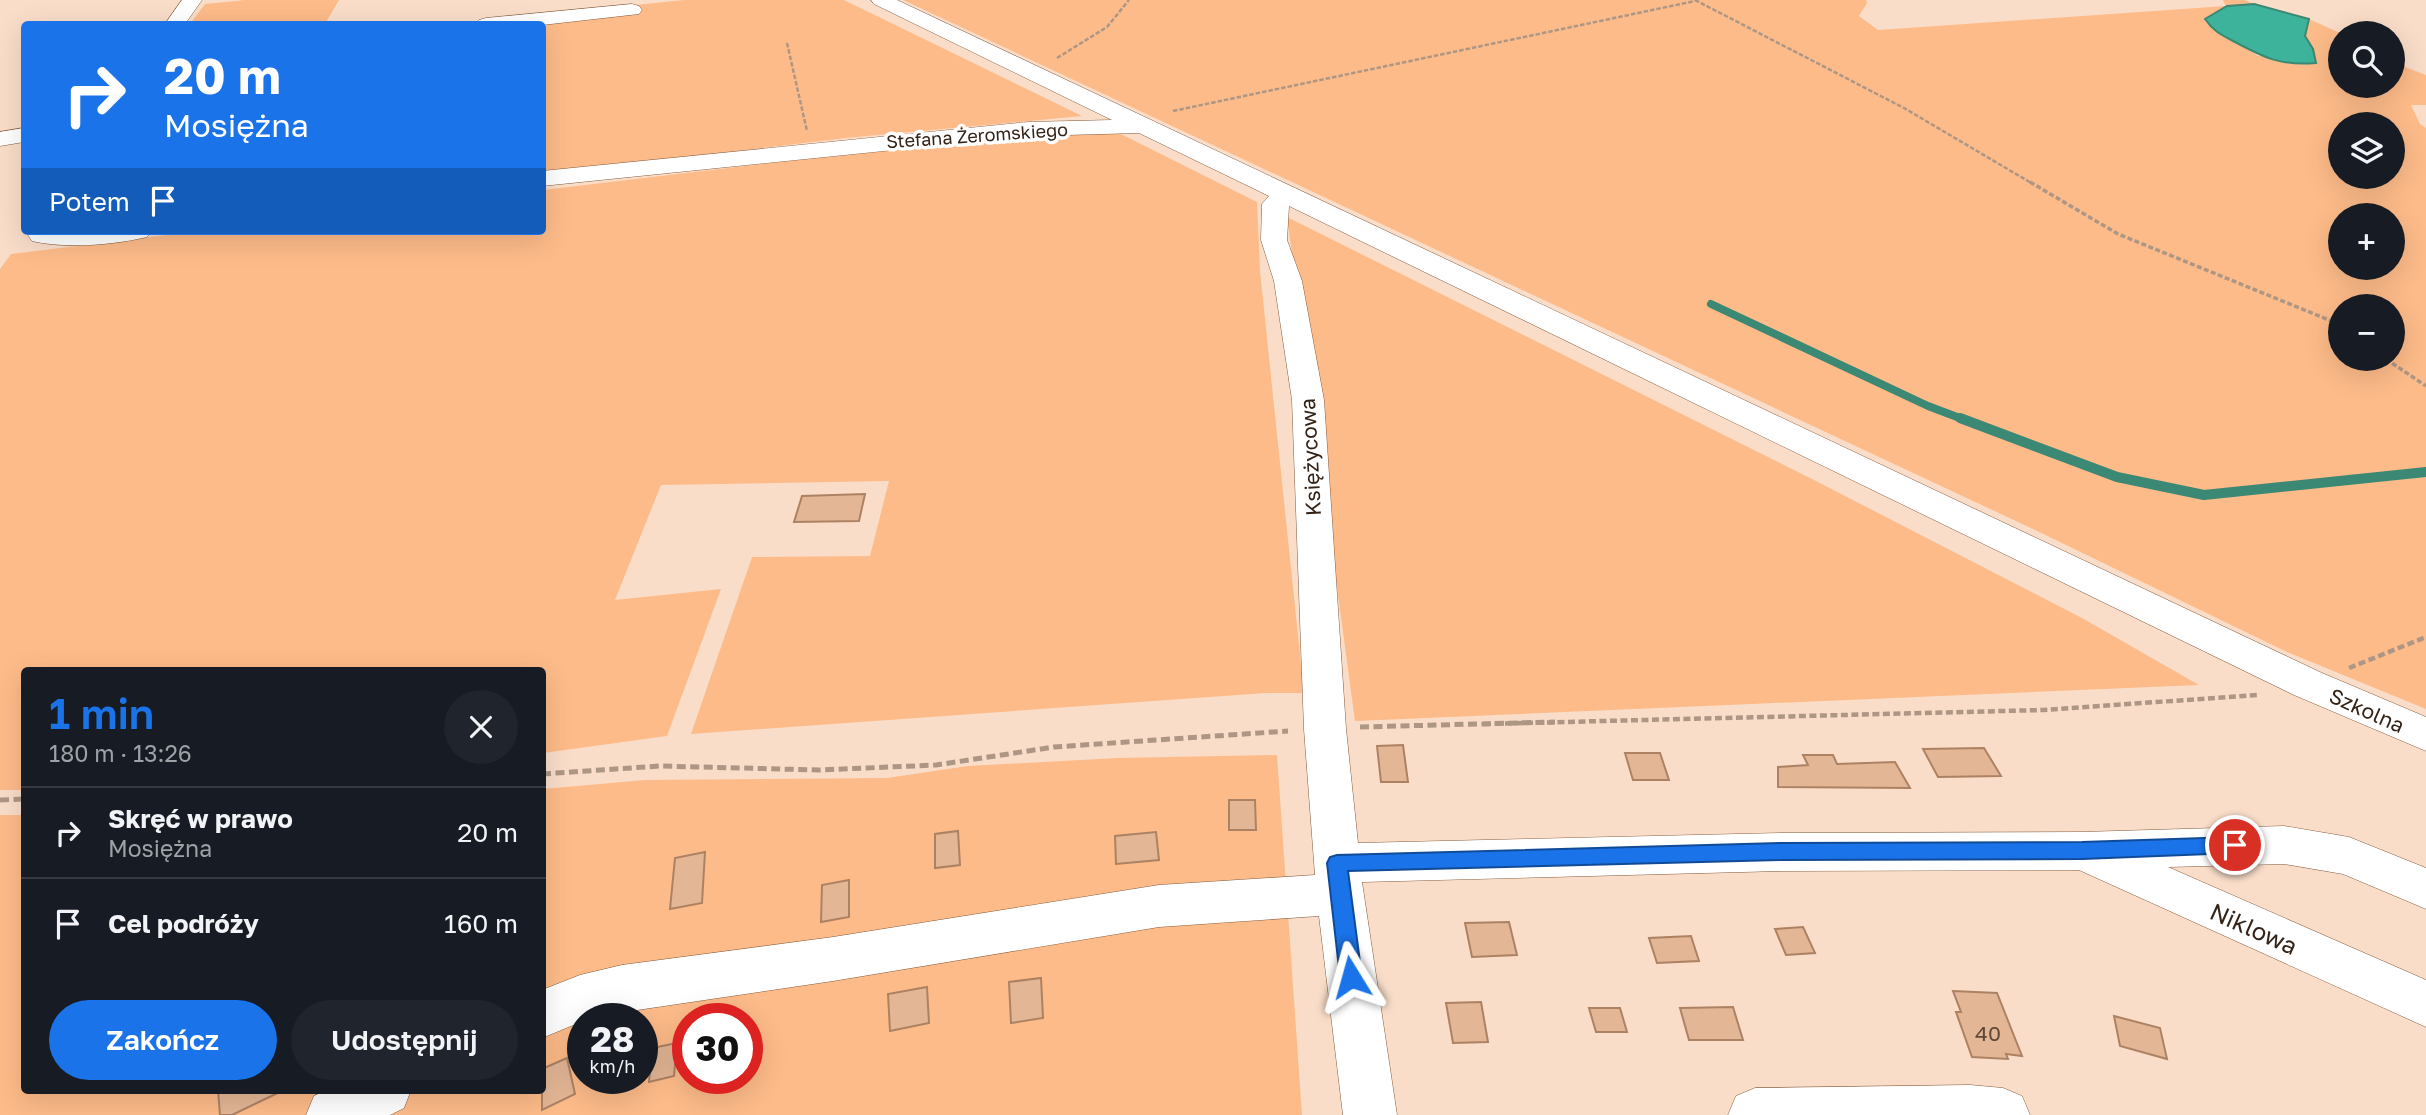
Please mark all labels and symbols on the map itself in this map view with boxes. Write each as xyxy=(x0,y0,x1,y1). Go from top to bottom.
street label: Stefana Żeromskiego xyxy=(885,118,1069,152)
street label: Księżycowa xyxy=(1294,398,1326,516)
street label: Szkolna xyxy=(2325,682,2409,738)
pin xyxy=(2205,815,2265,875)
street label: Niklowa xyxy=(2206,896,2302,960)
position arrow xyxy=(1314,940,1388,1014)
speed limit sign: 30 xyxy=(672,1003,763,1094)
house number: 40 xyxy=(1975,1020,2001,1046)

